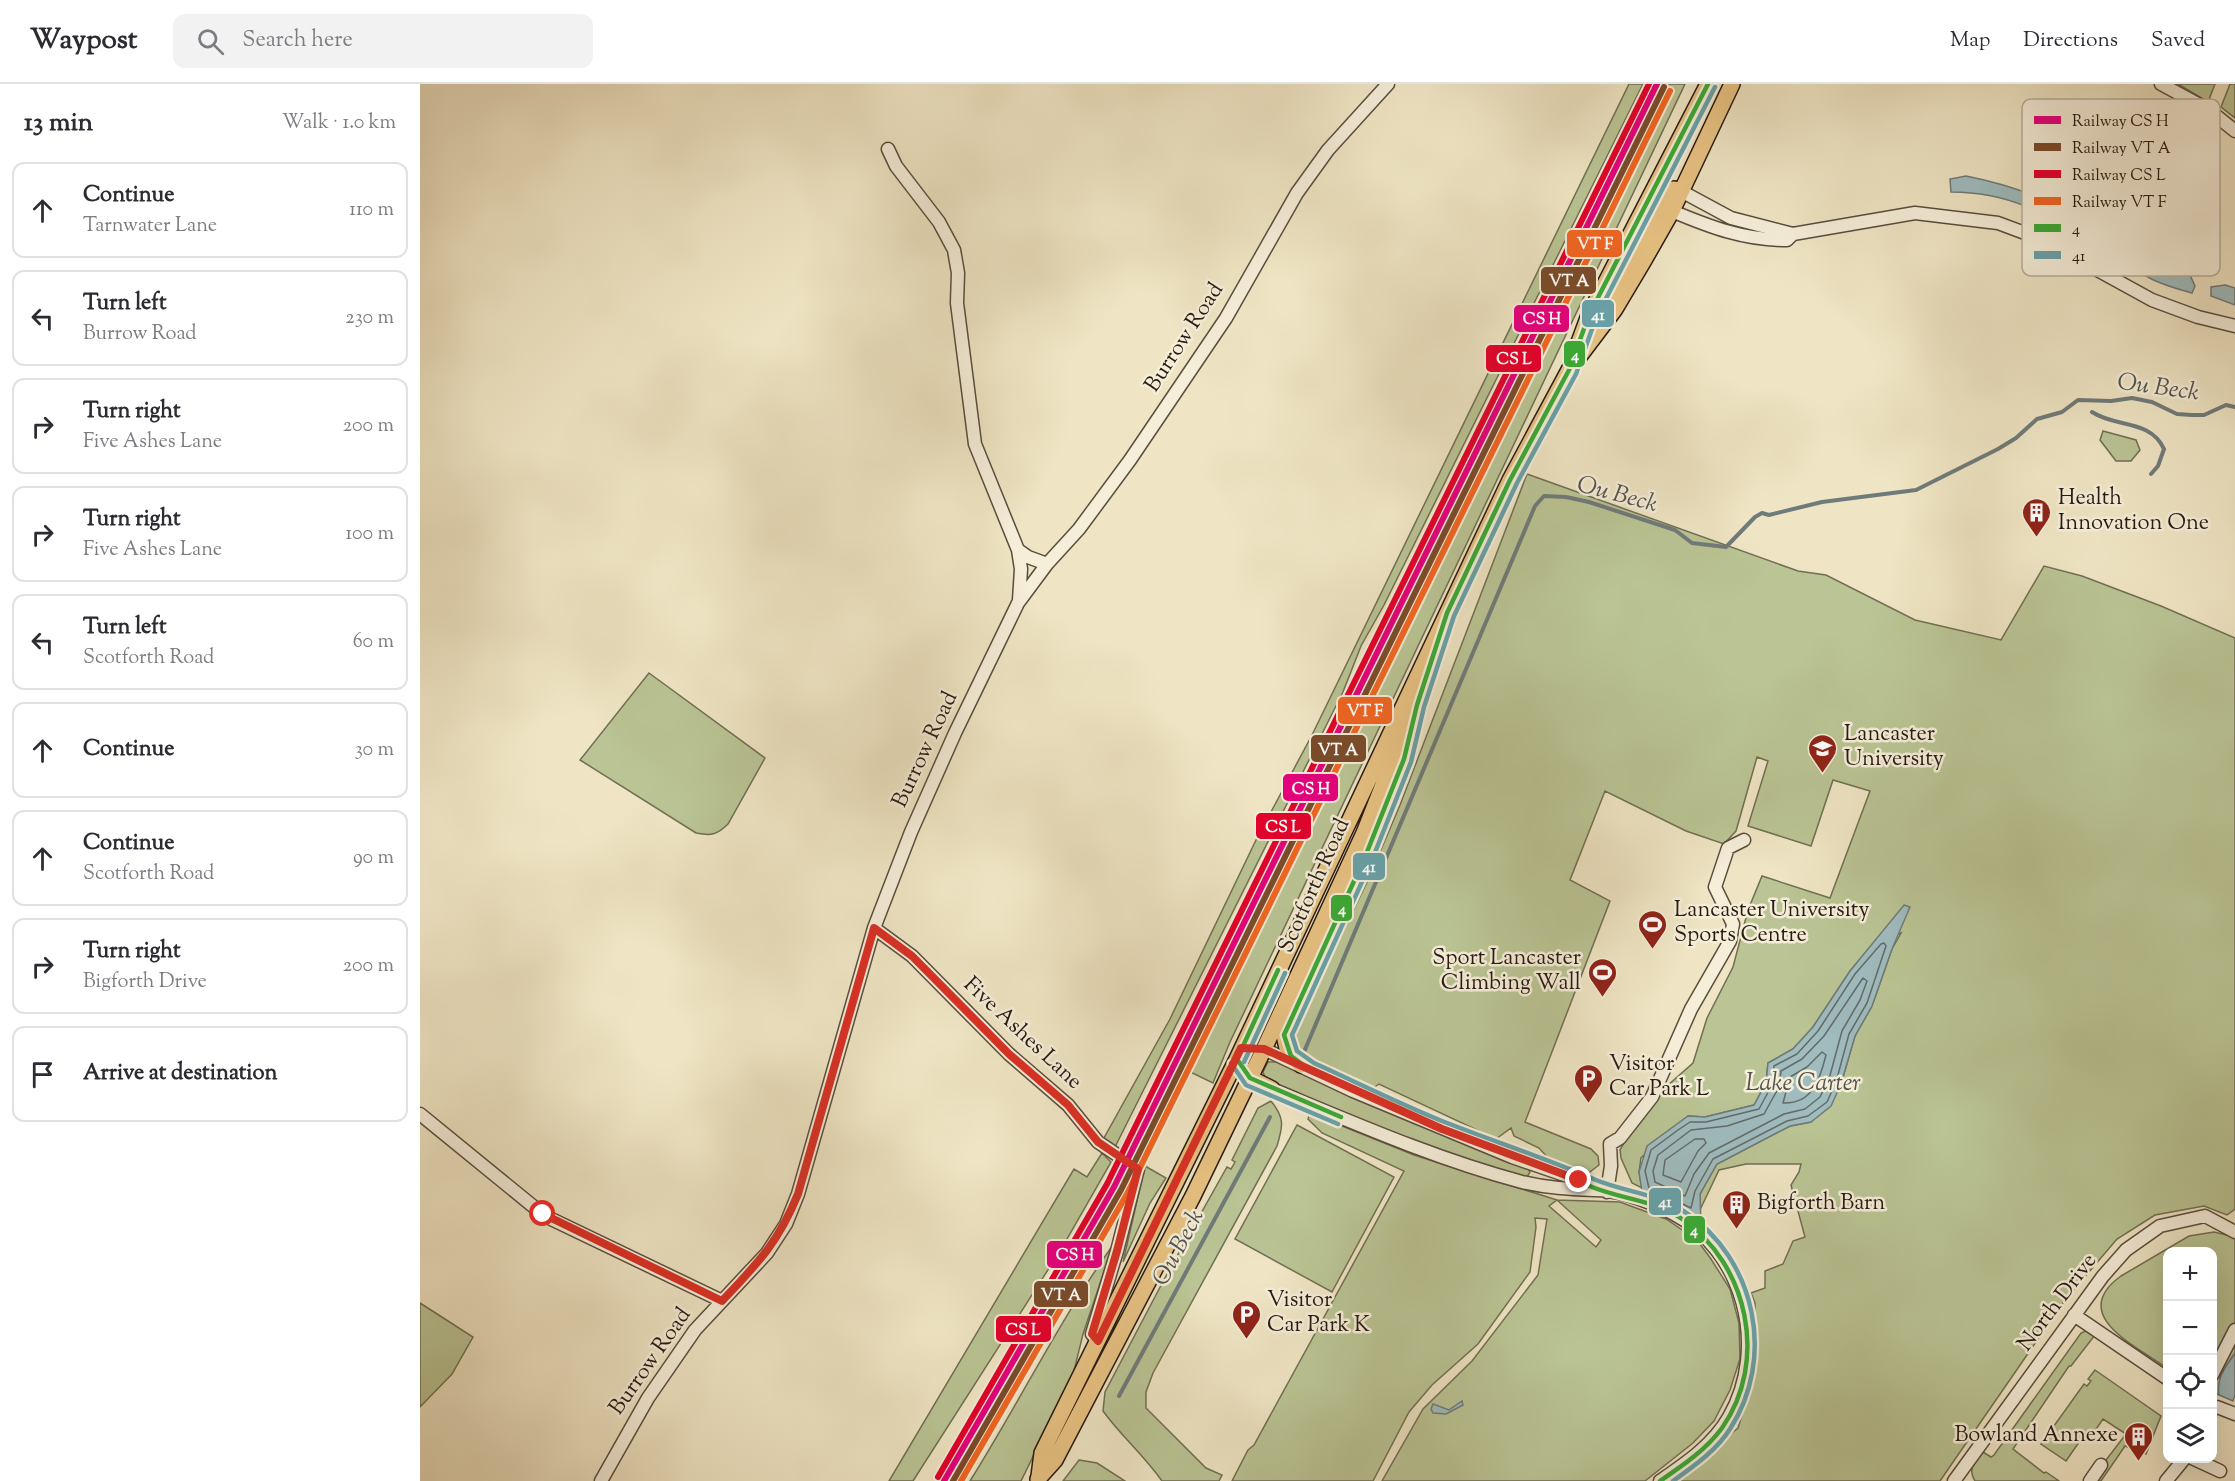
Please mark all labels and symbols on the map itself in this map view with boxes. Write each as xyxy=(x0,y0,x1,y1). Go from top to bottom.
legend xyxy=(2022,99,2220,276)
text: Railway CS H xyxy=(2072,111,2169,134)
text: Railway VT A xyxy=(2072,138,2171,161)
text: Railway CS L xyxy=(2072,165,2166,188)
text: Railway VT F xyxy=(2072,192,2167,215)
text: 4 xyxy=(2072,219,2080,242)
line badge: VT F xyxy=(1566,229,1623,258)
text: VT F xyxy=(1577,234,1613,257)
text: 41 xyxy=(2072,246,2086,269)
line badge: VT A xyxy=(1540,266,1597,295)
text: VT A xyxy=(1549,271,1589,294)
street label: Burrow Road xyxy=(1138,277,1232,399)
line badge: 41 xyxy=(1581,299,1615,328)
line badge: CS H xyxy=(1513,304,1570,333)
text: 41 xyxy=(1590,305,1605,328)
text: CS H xyxy=(1523,309,1562,332)
line badge: 4 xyxy=(1563,340,1586,368)
line badge: CS L xyxy=(1485,344,1542,373)
text: 4 xyxy=(1570,345,1579,368)
text: CS L xyxy=(1496,349,1532,372)
water label: Ou Beck xyxy=(2115,365,2201,411)
water label: Ou Beck xyxy=(1573,468,1661,522)
place label: Health Innovation One xyxy=(2058,483,2209,540)
building icon: Health Innovation One xyxy=(2021,496,2053,538)
street label: Burrow Road xyxy=(885,687,967,813)
line badge: VT F xyxy=(1337,696,1393,725)
text: VT F xyxy=(1347,701,1383,724)
place label: Lancaster University xyxy=(1844,719,1944,776)
school or university icon: Lancaster University xyxy=(1807,732,1839,774)
line badge: VT A xyxy=(1310,734,1367,763)
text: VT A xyxy=(1318,740,1358,763)
line badge: CS H xyxy=(1282,773,1339,802)
text: CS H xyxy=(1292,779,1331,802)
line badge: CS L xyxy=(1255,812,1312,840)
street label: Scotforth Road xyxy=(1271,813,1359,959)
text: CS L xyxy=(1265,817,1301,840)
line badge: 41 xyxy=(1352,852,1386,881)
text: 41 xyxy=(1361,857,1376,880)
line badge: 4 xyxy=(1330,894,1353,922)
place label: Lancaster University Sports Centre xyxy=(1674,895,1869,952)
text: 4 xyxy=(1337,899,1346,922)
sports icon: Lancaster University Sports Centre xyxy=(1637,908,1669,950)
place label: Sport Lancaster Climbing Wall xyxy=(1432,943,1581,1000)
sports icon: Sport Lancaster Climbing Wall xyxy=(1586,956,1618,998)
street label: Five Ashes Lane xyxy=(955,970,1089,1098)
place label: Visitor Car Park L xyxy=(1609,1049,1709,1106)
parking icon: Visitor Car Park L xyxy=(1572,1062,1604,1104)
water label: Lake Carter xyxy=(1745,1067,1861,1101)
route end xyxy=(1565,1166,1591,1192)
line badge: 41 xyxy=(1648,1187,1682,1216)
building icon: Bigforth Barn xyxy=(1720,1188,1752,1230)
place label: Bigforth Barn xyxy=(1757,1188,1885,1220)
text: 41 xyxy=(1657,1192,1672,1215)
route start xyxy=(529,1200,555,1226)
water label: Ou Beck xyxy=(1145,1204,1213,1292)
line badge: 4 xyxy=(1683,1215,1706,1244)
text: 4 xyxy=(1689,1220,1698,1243)
line badge: CS H xyxy=(1046,1240,1103,1269)
text: CS H xyxy=(1056,1245,1095,1268)
street label: North Drive xyxy=(2010,1247,2106,1359)
line badge: VT A xyxy=(1033,1280,1089,1308)
text: VT A xyxy=(1041,1285,1081,1308)
place label: Visitor Car Park K xyxy=(1267,1285,1370,1342)
parking icon: Visitor Car Park K xyxy=(1230,1298,1262,1340)
street label: Burrow Road xyxy=(602,1302,700,1422)
line badge: CS L xyxy=(995,1315,1052,1343)
text: CS L xyxy=(1005,1320,1041,1343)
place label: Bowland Annexe xyxy=(1954,1420,2118,1452)
building icon: Bowland Annexe xyxy=(2123,1420,2155,1462)

